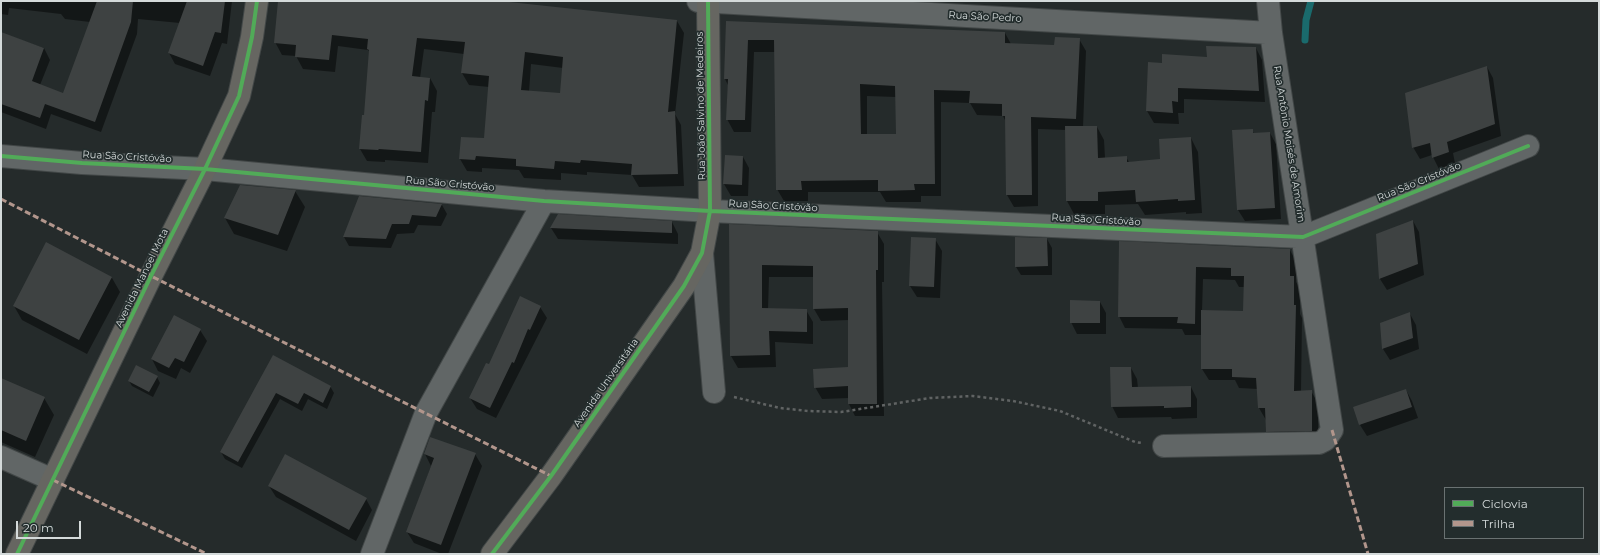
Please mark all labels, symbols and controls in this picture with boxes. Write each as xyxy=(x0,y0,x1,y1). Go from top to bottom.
street label: Rua São Pedro xyxy=(948,9,1022,25)
street label: Rua João Salvino de Medeiros xyxy=(694,32,708,180)
street label: Rua Antônio Moisés de Amorim xyxy=(1271,65,1307,223)
street label: Rua São Cristóvão xyxy=(82,149,172,165)
street label: Rua São Cristóvão xyxy=(1375,160,1463,204)
street label: Rua São Cristóvão xyxy=(405,174,495,194)
street label: Rua São Cristóvão xyxy=(728,198,818,214)
street label: Rua São Cristóvão xyxy=(1051,212,1141,228)
street label: Avenida Manoel Mota xyxy=(113,227,171,329)
street label: Avenida Universitária xyxy=(571,336,641,430)
legend xyxy=(1444,487,1584,539)
text: Ciclovia xyxy=(1482,496,1528,511)
scale bar xyxy=(18,513,83,539)
text: Trilha xyxy=(1482,516,1515,531)
text: 20 m xyxy=(23,520,54,535)

